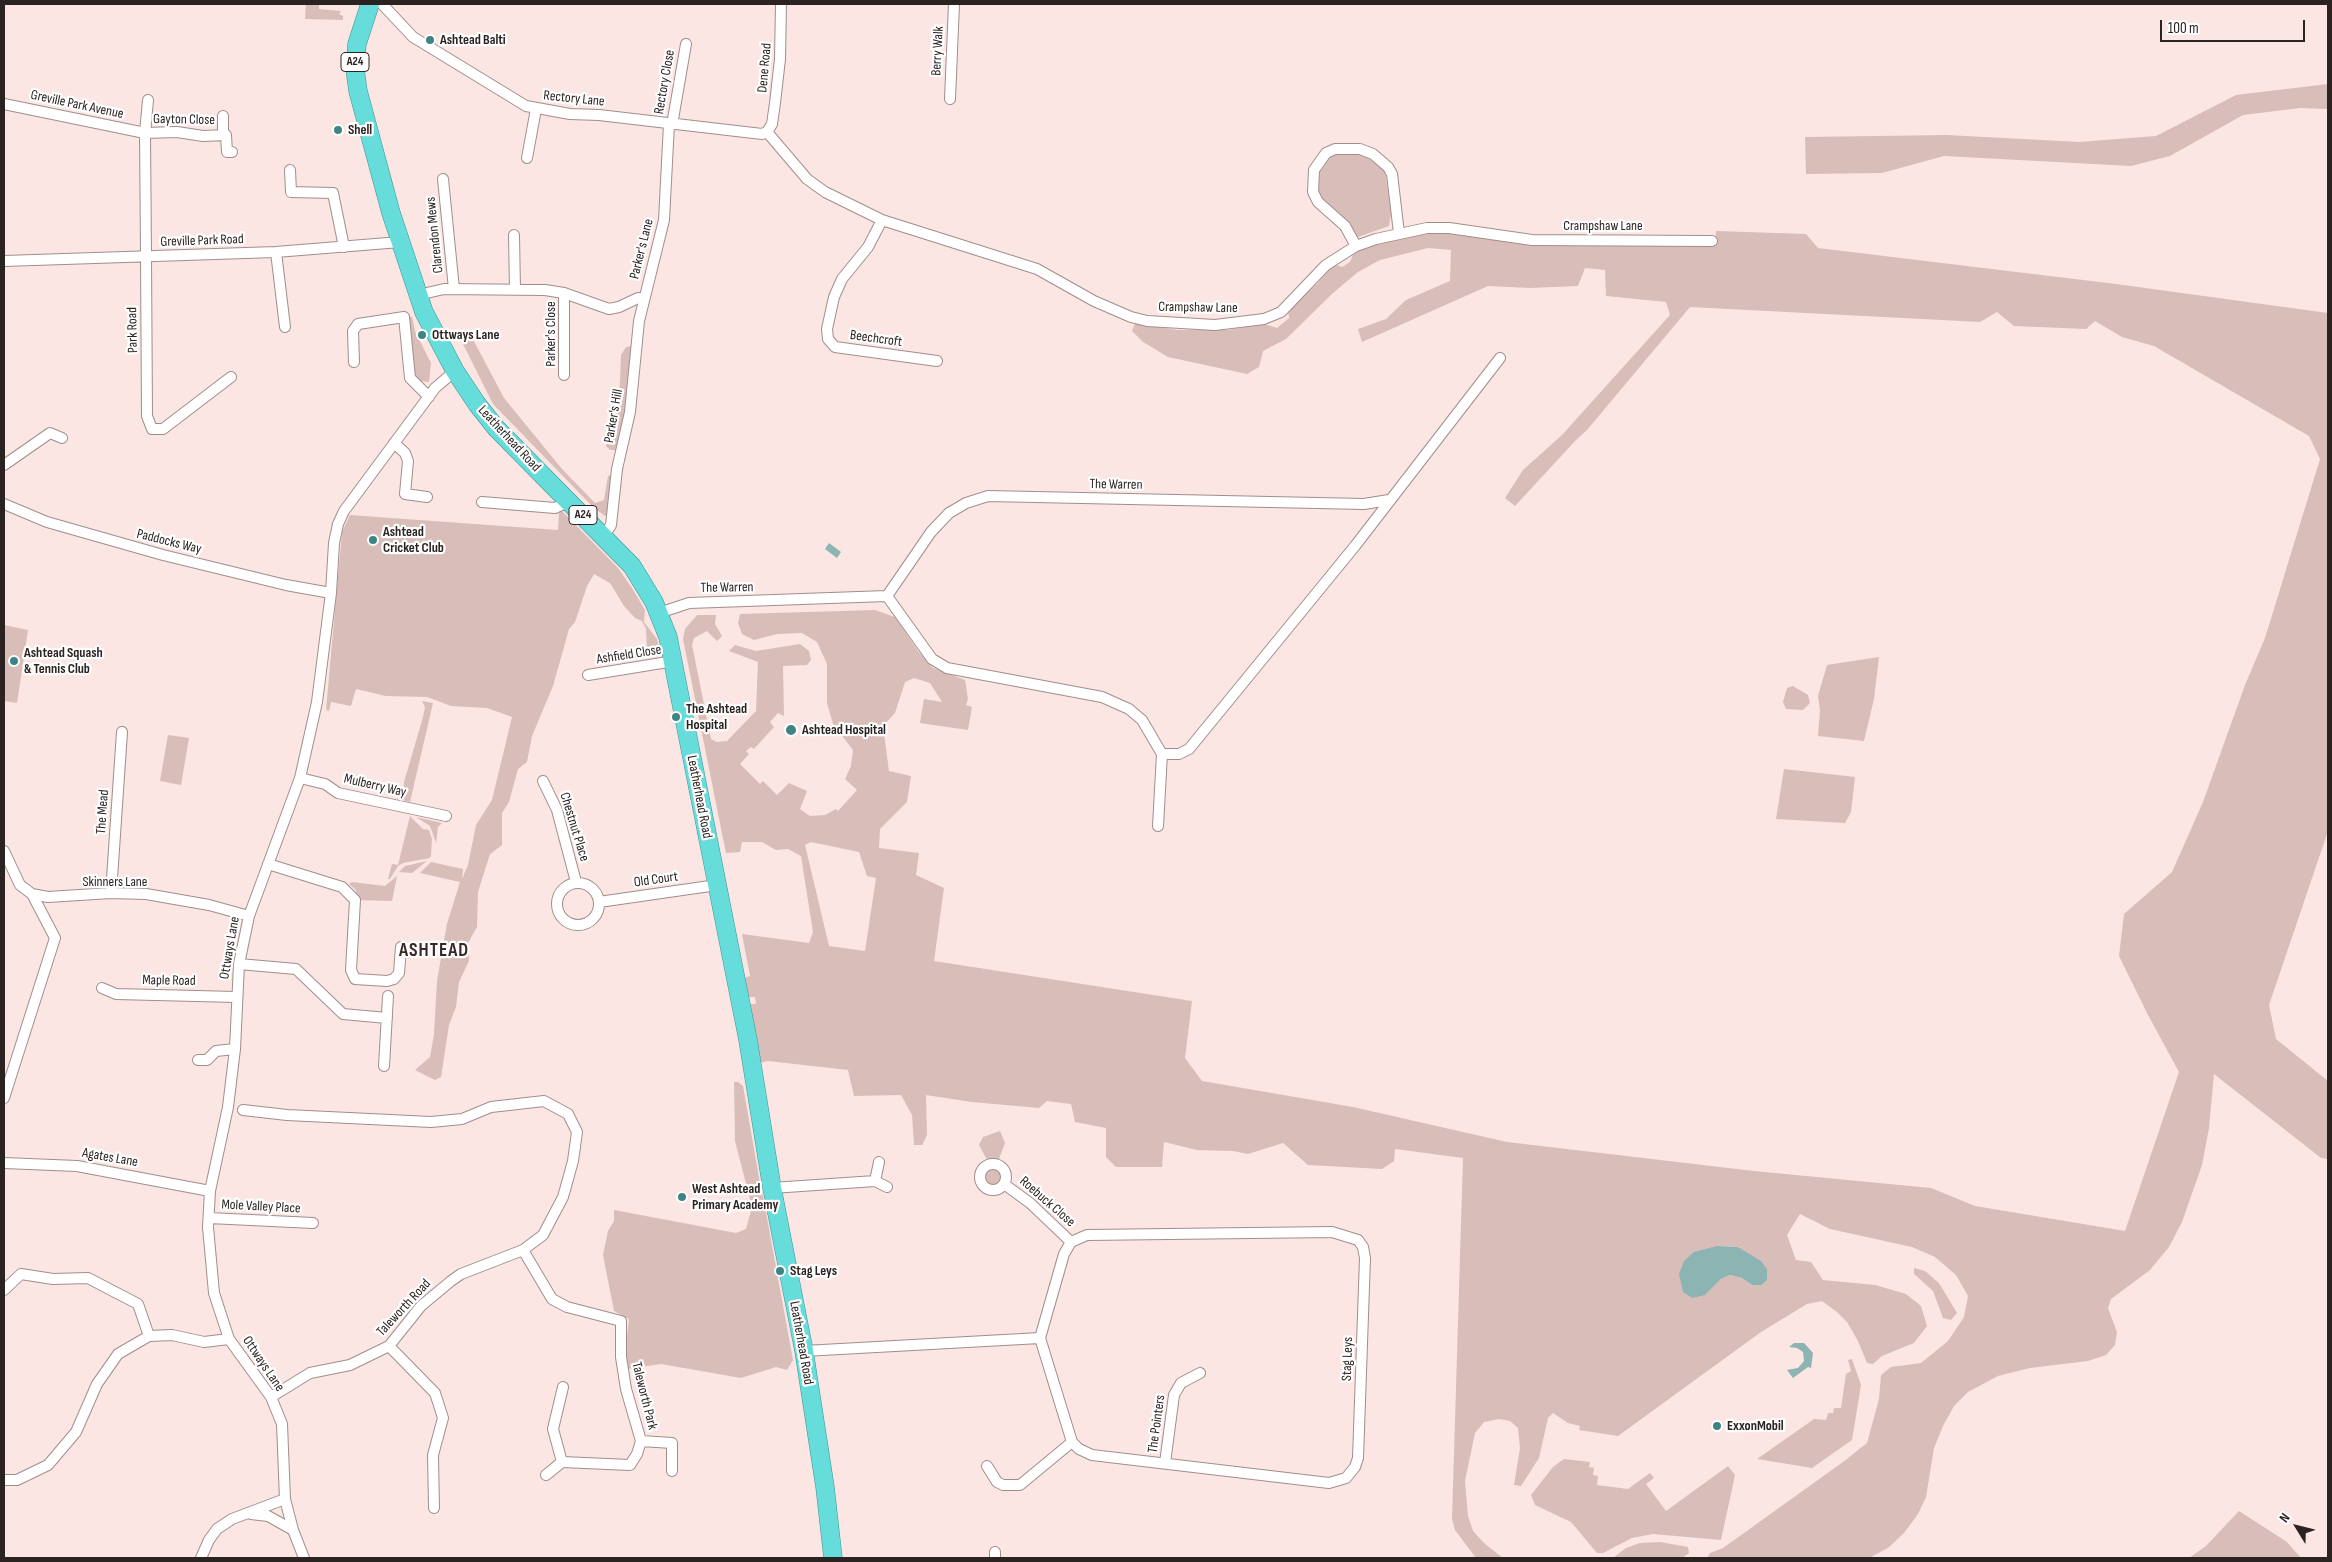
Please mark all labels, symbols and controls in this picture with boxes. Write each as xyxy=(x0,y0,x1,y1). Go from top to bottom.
scale bar xyxy=(2162,10,2307,42)
text: 100 m xyxy=(2168,19,2199,38)
street label: Berry Walk xyxy=(928,26,948,76)
place label: Ashtead Balti xyxy=(440,32,506,48)
marker: Ashtead Balti xyxy=(424,34,436,46)
street label: Dene Road xyxy=(754,43,776,93)
street label: Rectory Close xyxy=(651,49,679,115)
road number: A24 xyxy=(341,52,369,72)
street label: Greville Park Avenue xyxy=(29,87,125,123)
street label: Rectory Lane xyxy=(543,87,605,111)
street label: Gayton Close xyxy=(153,111,215,129)
place label: Shell xyxy=(348,122,372,138)
marker: Shell xyxy=(332,124,344,136)
street label: Clarendon Mews xyxy=(423,196,447,274)
street label: Parker's Lane xyxy=(626,217,658,281)
street label: Crampshaw Lane xyxy=(1563,218,1643,234)
street label: Greville Park Road xyxy=(160,231,244,251)
street label: Crampshaw Lane xyxy=(1158,299,1238,317)
street label: Parker's Close xyxy=(543,301,559,367)
street label: Park Road xyxy=(124,307,142,353)
place label: Ottways Lane xyxy=(432,327,499,343)
street label: Beechcroft xyxy=(849,327,903,351)
marker: Ottways Lane xyxy=(416,329,428,341)
street label: Parker's Hill xyxy=(601,388,627,444)
street label: Leatherhead Road xyxy=(474,402,544,476)
street label: The Warren xyxy=(1089,476,1143,494)
road number: A24 xyxy=(569,506,597,524)
place label: Ashtead Cricket Club xyxy=(383,524,444,556)
street label: Paddocks Way xyxy=(135,526,203,558)
marker: Ashtead Cricket Club xyxy=(367,534,379,546)
street label: The Warren xyxy=(700,579,754,597)
street label: Ashfield Close xyxy=(595,642,663,668)
place label: Ashtead Squash & Tennis Club xyxy=(24,645,103,678)
marker: Ashtead Squash & Tennis Club xyxy=(8,655,20,667)
place label: The Ashtead Hospital xyxy=(686,701,747,734)
marker: The Ashtead Hospital xyxy=(670,711,682,723)
place label: Ashtead Hospital xyxy=(802,722,886,738)
marker: Ashtead Hospital xyxy=(784,723,798,737)
street label: Leatherhead Road xyxy=(683,754,715,840)
street label: Mulberry Way xyxy=(342,771,408,801)
street label: The Mead xyxy=(93,789,113,835)
street label: Chestnut Place xyxy=(556,791,592,863)
street label: Old Court xyxy=(633,869,679,891)
street label: Skinners Lane xyxy=(83,874,147,890)
street label: Ottways Lane xyxy=(216,915,244,981)
district label: ASHTEAD xyxy=(398,940,470,962)
street label: Maple Road xyxy=(142,972,196,990)
street label: Agates Lane xyxy=(81,1145,139,1171)
street label: Roebuck Close xyxy=(1016,1173,1078,1231)
place label: West Ashtead Primary Academy xyxy=(692,1181,778,1214)
marker: West Ashtead Primary Academy xyxy=(676,1191,688,1203)
street label: Mole Valley Place xyxy=(221,1197,301,1217)
place label: Stag Leys xyxy=(790,1263,837,1279)
marker: Stag Leys xyxy=(774,1265,786,1277)
street label: Taleworth Road xyxy=(373,1276,435,1340)
street label: Leatherhead Road xyxy=(785,1300,817,1386)
street label: Ottways Lane xyxy=(238,1333,288,1395)
street label: Stag Leys xyxy=(1339,1337,1357,1381)
street label: Taleworth Park xyxy=(627,1360,661,1432)
street label: The Pointers xyxy=(1145,1394,1169,1454)
place label: ExxonMobil xyxy=(1727,1418,1784,1434)
marker: ExxonMobil xyxy=(1711,1420,1723,1432)
north arrow xyxy=(2272,1502,2322,1552)
text: N xyxy=(2275,1510,2294,1526)

